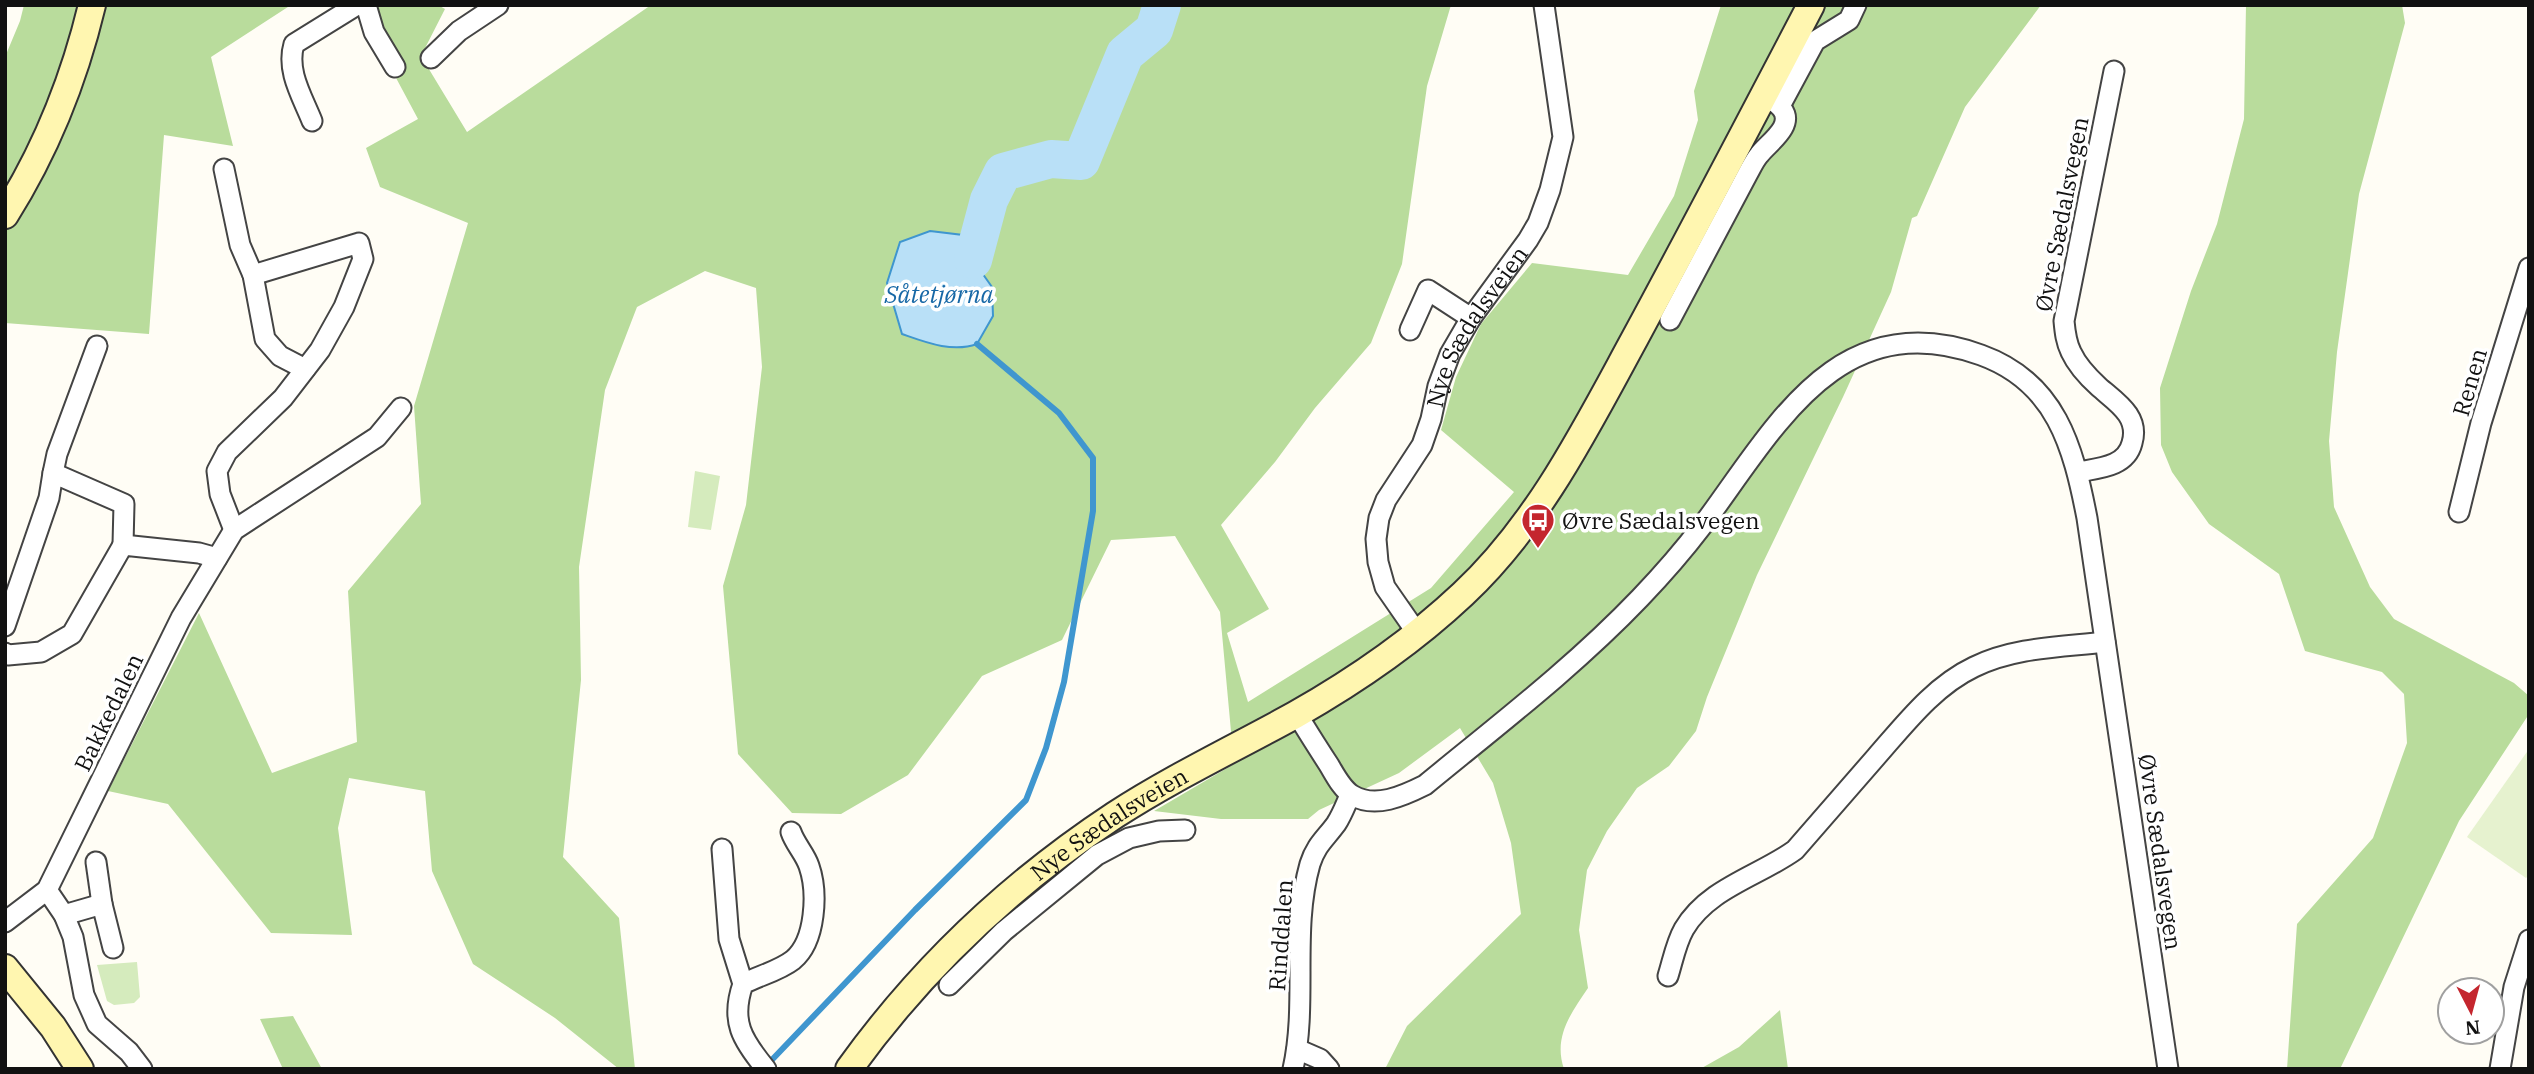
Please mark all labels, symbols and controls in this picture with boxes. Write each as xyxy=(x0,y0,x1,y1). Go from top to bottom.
street label: Øvre Sædalsvegen xyxy=(2027,114,2095,314)
street label: Nye Sædalsveien xyxy=(1419,239,1534,410)
water label: Såtetjørna xyxy=(883,278,994,310)
street label: Renen xyxy=(2445,345,2493,419)
bus stop icon: Øvre Sædalsvegen xyxy=(1519,501,1557,550)
place label: Øvre Sædalsvegen xyxy=(1562,505,1760,535)
street label: Bakkedalen xyxy=(67,648,149,776)
street label: Øvre Sædalsvegen xyxy=(2132,752,2190,952)
street label: Nye Sædalsveien xyxy=(1024,760,1193,887)
street label: Rinddalen xyxy=(1261,878,1299,992)
north arrow xyxy=(2436,976,2506,1046)
text: N xyxy=(2464,1015,2482,1041)

